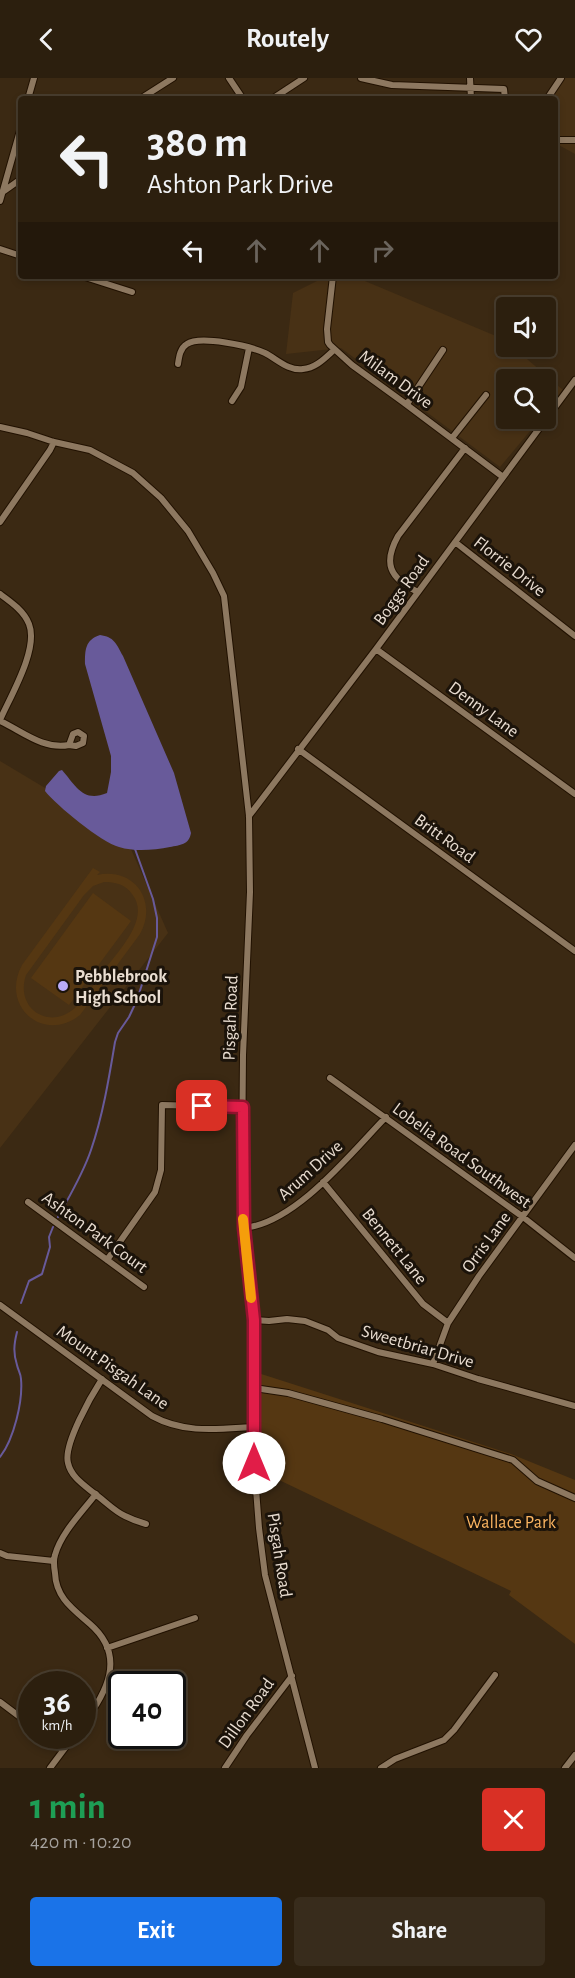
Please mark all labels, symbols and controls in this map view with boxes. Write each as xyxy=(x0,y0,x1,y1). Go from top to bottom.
icon: back xyxy=(30,23,63,56)
icon: heart xyxy=(512,23,545,56)
text: Routely xyxy=(246,25,329,52)
icon: left xyxy=(48,120,126,198)
text: 380 m xyxy=(147,122,248,164)
text: Ashton Park Drive xyxy=(147,171,333,198)
icon: left xyxy=(177,234,210,267)
icon: ahead xyxy=(240,234,273,267)
icon: ahead xyxy=(303,234,336,267)
icon: right xyxy=(366,234,399,267)
map controls xyxy=(496,297,556,429)
button: sound xyxy=(496,297,556,357)
street label: Milam Drive xyxy=(355,347,435,412)
button: search xyxy=(496,369,556,429)
street label: Florrie Drive xyxy=(470,533,549,600)
street label: Boggs Road xyxy=(371,552,433,629)
street label: Denny Lane xyxy=(445,678,522,741)
street label: Britt Road xyxy=(411,811,478,867)
place label: Pebblebrook High School xyxy=(75,968,167,1007)
street label: Pisgah Road xyxy=(221,975,241,1061)
marker: Pebblebrook High School xyxy=(56,979,70,993)
pin xyxy=(176,1080,227,1131)
icon: arrive xyxy=(185,1089,218,1122)
street label: Lobelia Road Southwest xyxy=(389,1100,534,1212)
street label: Arum Drive xyxy=(275,1137,346,1204)
street label: Ashton Park Court xyxy=(38,1189,151,1277)
street label: Bennett Lane xyxy=(358,1205,430,1288)
street label: Orris Lane xyxy=(459,1209,515,1276)
street label: Mount Pisgah Lane xyxy=(53,1322,172,1413)
street label: Sweetbriar Drive xyxy=(360,1322,476,1372)
position arrow xyxy=(222,1431,286,1495)
street label: Pisgah Road xyxy=(263,1512,295,1599)
park label: Wallace Park xyxy=(466,1514,557,1532)
speed limit sign: 40 xyxy=(108,1671,186,1749)
street label: Dillon Road xyxy=(216,1675,278,1752)
text: 36 xyxy=(43,1688,71,1718)
text: km/h xyxy=(42,1718,72,1733)
button: close xyxy=(482,1788,545,1851)
text: 1 min xyxy=(30,1789,106,1825)
text: 420 m · 10:20 xyxy=(30,1832,131,1852)
button: Exit xyxy=(30,1897,282,1966)
button: Share xyxy=(294,1897,545,1966)

